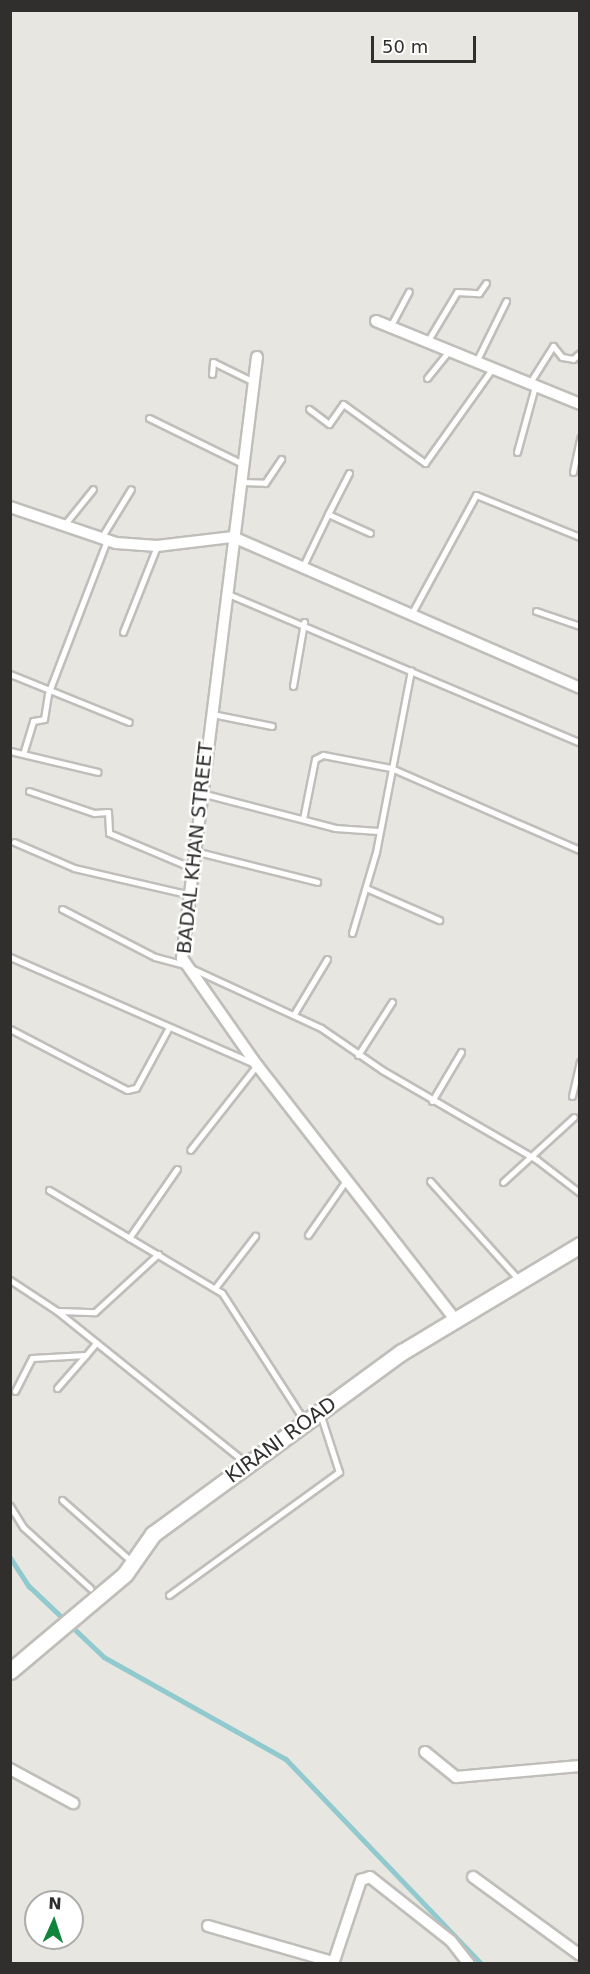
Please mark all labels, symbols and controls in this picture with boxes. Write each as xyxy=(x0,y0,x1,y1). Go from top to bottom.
scale bar xyxy=(374,24,479,62)
text: 50 m xyxy=(382,36,428,57)
street label: BADAL KHAN STREET xyxy=(172,741,218,955)
street label: KIRANI ROAD xyxy=(221,1392,341,1488)
north arrow xyxy=(24,1890,84,1950)
text: N xyxy=(48,1894,62,1913)

